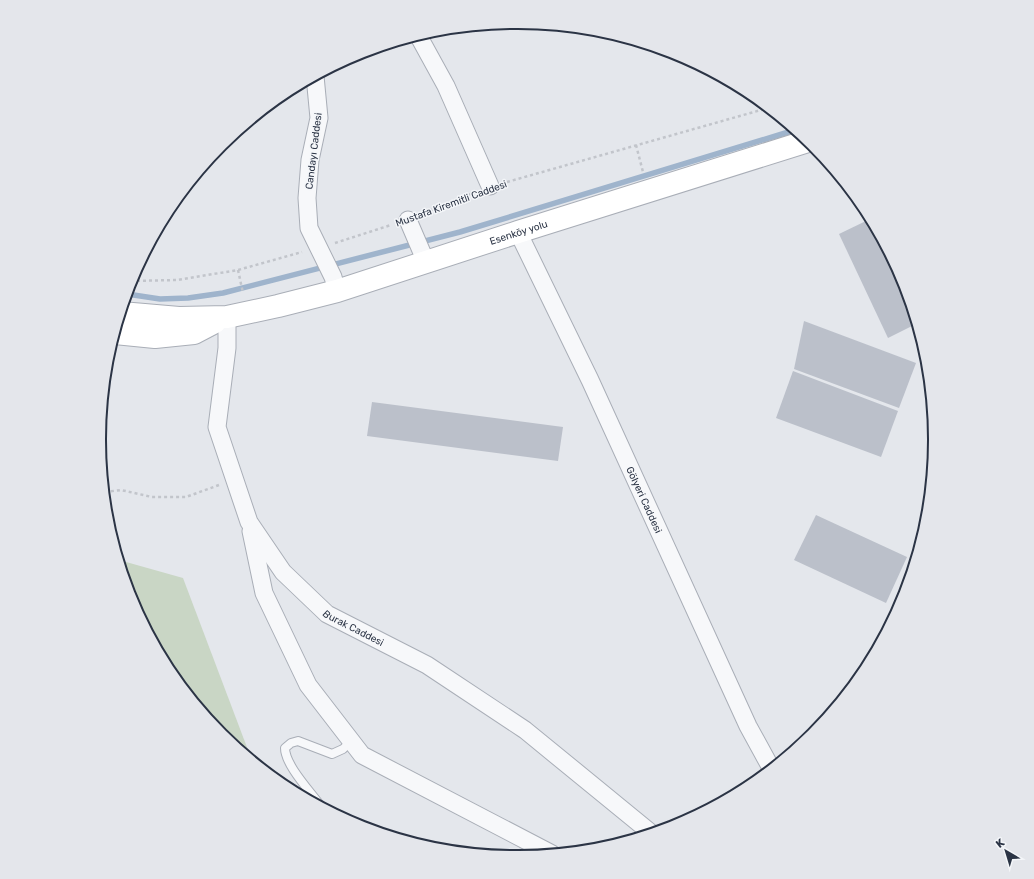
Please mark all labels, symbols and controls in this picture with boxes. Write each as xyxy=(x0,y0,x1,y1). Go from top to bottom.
street label: Candayı Caddesi xyxy=(303,112,325,190)
street label: Mustafa Kiremitli Caddesi xyxy=(394,178,509,230)
street label: Esenköy yolu xyxy=(488,218,549,248)
street label: Gölyeri Caddesi xyxy=(623,465,664,535)
street label: Burak Caddesi xyxy=(320,608,386,649)
north arrow xyxy=(986,831,1026,871)
text: K xyxy=(993,836,1008,851)

